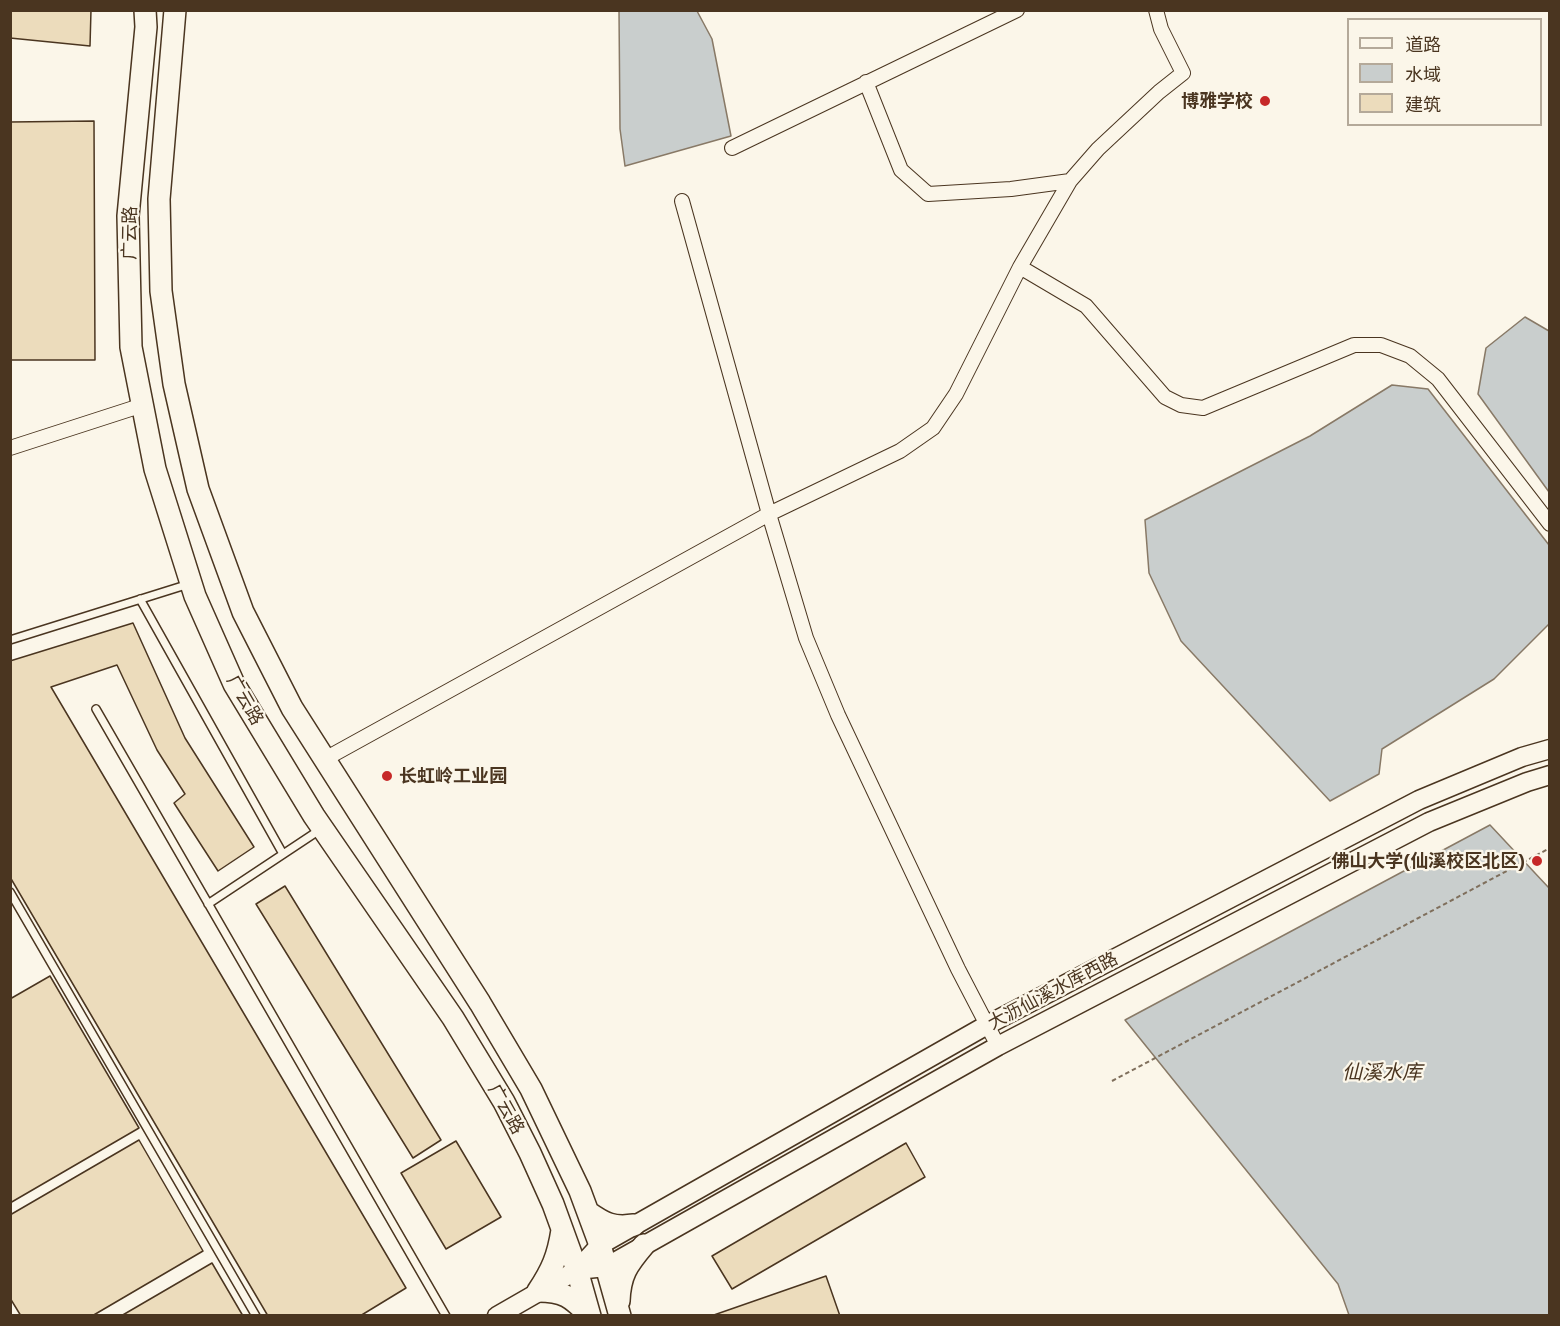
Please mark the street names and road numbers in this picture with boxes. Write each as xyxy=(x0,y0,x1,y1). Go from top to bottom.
street label: 广云路 xyxy=(119,206,141,260)
street label: 广云路 xyxy=(222,671,268,729)
street label: 大沥仙溪水库西路 xyxy=(984,948,1122,1034)
street label: 广云路 xyxy=(483,1080,529,1138)

